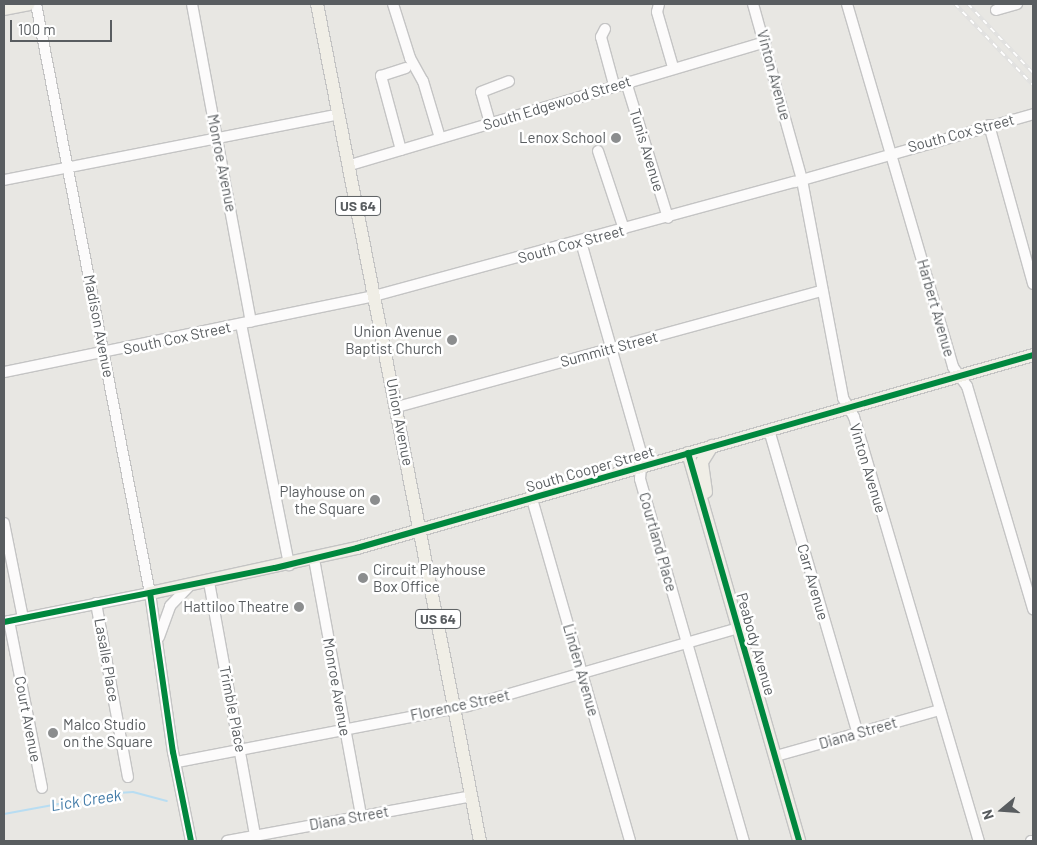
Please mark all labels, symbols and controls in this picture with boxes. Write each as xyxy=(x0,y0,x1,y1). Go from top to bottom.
scale bar xyxy=(12,10,115,42)
text: 100 m xyxy=(18,20,56,38)
street label: Vinton Avenue xyxy=(753,28,795,122)
street label: South Edgewood Street xyxy=(481,72,633,134)
street label: Tunis Avenue xyxy=(626,106,668,194)
street label: South Cox Street xyxy=(906,110,1016,156)
street label: Monroe Avenue xyxy=(204,113,240,213)
place label: Lenox School xyxy=(519,129,606,147)
marker: Lenox School xyxy=(610,132,622,144)
road number: US 64 xyxy=(334,195,382,218)
street label: South Cox Street xyxy=(516,221,626,267)
street label: Harbert Avenue xyxy=(913,257,959,359)
street label: Madison Avenue xyxy=(80,273,118,379)
street label: South Cox Street xyxy=(121,318,233,358)
place label: Union Avenue Baptist Church xyxy=(345,322,442,357)
street label: Summitt Street xyxy=(558,327,660,371)
marker: Union Avenue Baptist Church xyxy=(446,334,458,346)
street label: Union Avenue xyxy=(383,377,417,467)
street label: Vinton Avenue xyxy=(846,421,890,515)
street label: South Cooper Street xyxy=(524,442,656,496)
place label: Playhouse on the Square xyxy=(280,482,365,517)
street label: Courtland Place xyxy=(635,490,681,594)
marker: Playhouse on the Square xyxy=(369,494,381,506)
street label: Carr Avenue xyxy=(794,542,832,622)
place label: Circuit Playhouse Box Office xyxy=(373,560,486,595)
marker: Circuit Playhouse Box Office xyxy=(357,572,369,584)
street label: Peabody Avenue xyxy=(733,590,779,698)
place label: Hattiloo Theatre xyxy=(183,598,289,616)
marker: Hattiloo Theatre xyxy=(293,601,305,613)
road number: US 64 xyxy=(414,608,462,630)
street label: Lasalle Place xyxy=(91,617,123,703)
street label: Linden Avenue xyxy=(559,622,603,718)
street label: Monroe Avenue xyxy=(320,637,354,737)
street label: Trimble Place xyxy=(216,664,250,754)
street label: Court Avenue xyxy=(11,675,45,763)
street label: Florence Street xyxy=(409,686,511,724)
street label: Diana Street xyxy=(817,713,899,753)
place label: Malco Studio on the Square xyxy=(63,715,153,750)
marker: Malco Studio on the Square xyxy=(47,727,59,739)
water label: Lick Creek xyxy=(49,785,123,815)
north arrow xyxy=(977,785,1027,835)
street label: Diana Street xyxy=(308,802,390,834)
text: N xyxy=(978,808,997,822)

